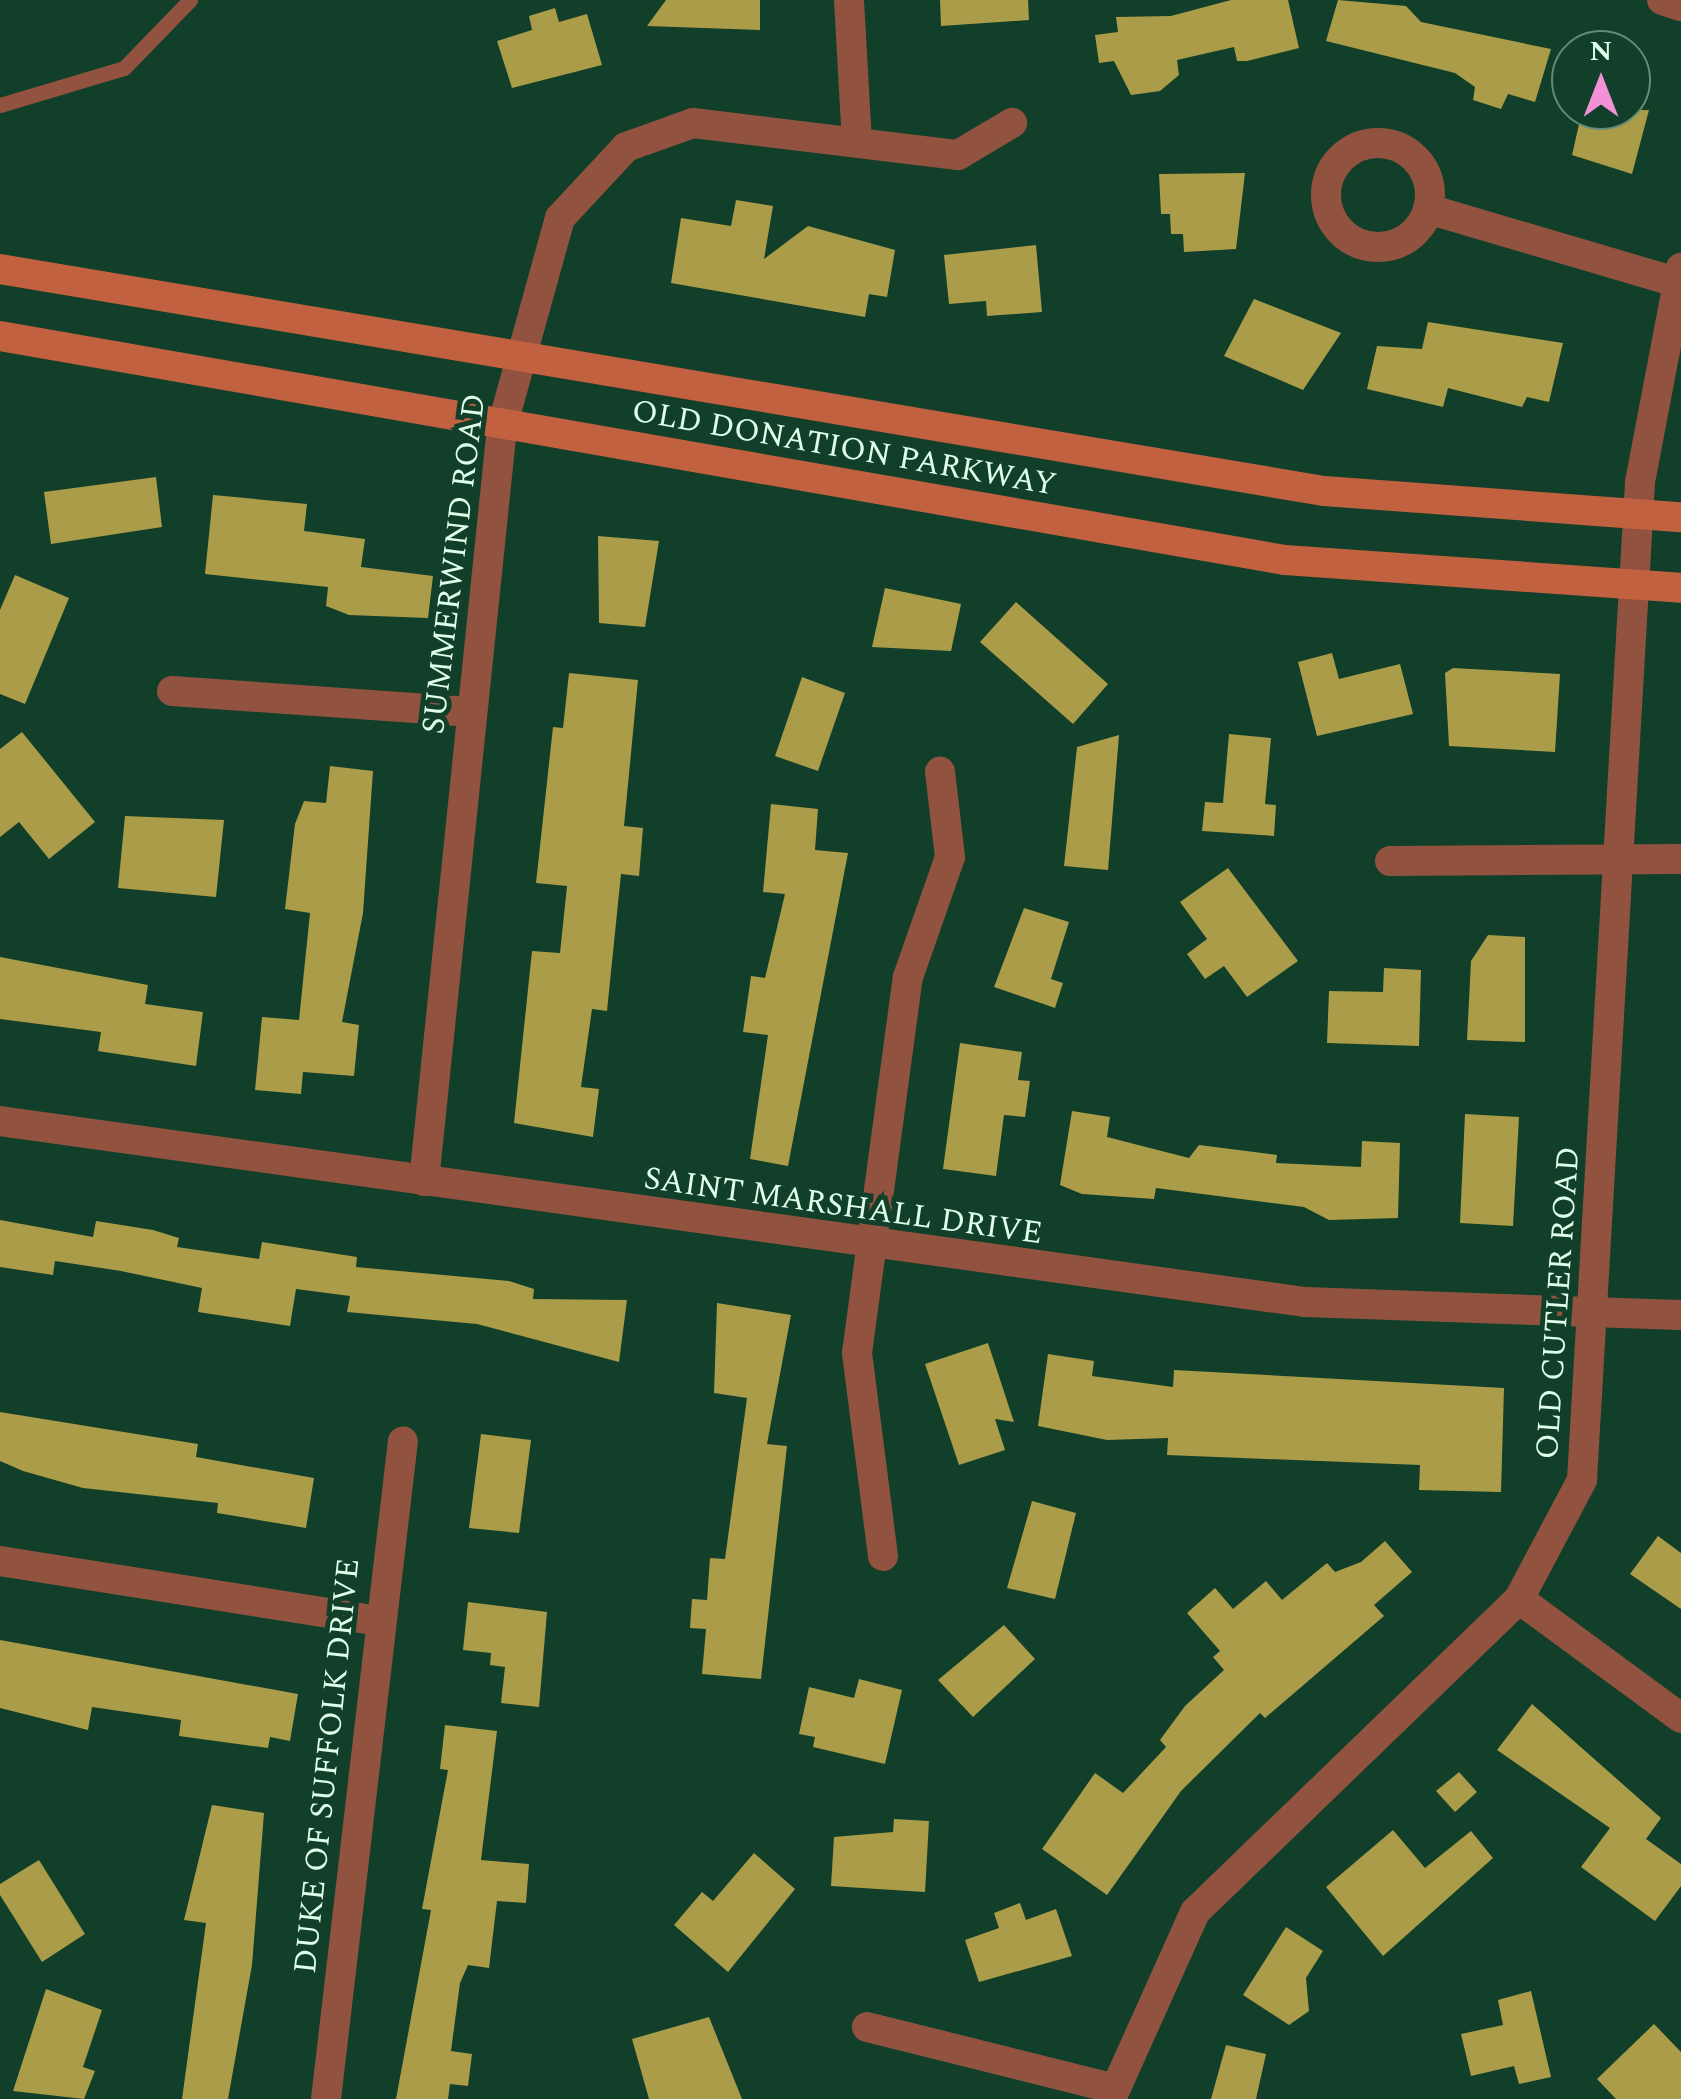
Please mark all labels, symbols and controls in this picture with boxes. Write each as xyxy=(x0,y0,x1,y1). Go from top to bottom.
north arrow xyxy=(1551,30,1651,130)
text: N xyxy=(1590,30,1612,73)
street label: SUMMERWIND ROAD xyxy=(415,392,495,736)
street label: OLD DONATION PARKWAY xyxy=(629,393,1059,505)
street label: OLD CUTLER ROAD xyxy=(1529,1145,1589,1461)
street label: SAINT MARSHALL DRIVE xyxy=(641,1160,1045,1254)
street label: DUKE OF SUFFOLK DRIVE xyxy=(287,1556,369,1976)

